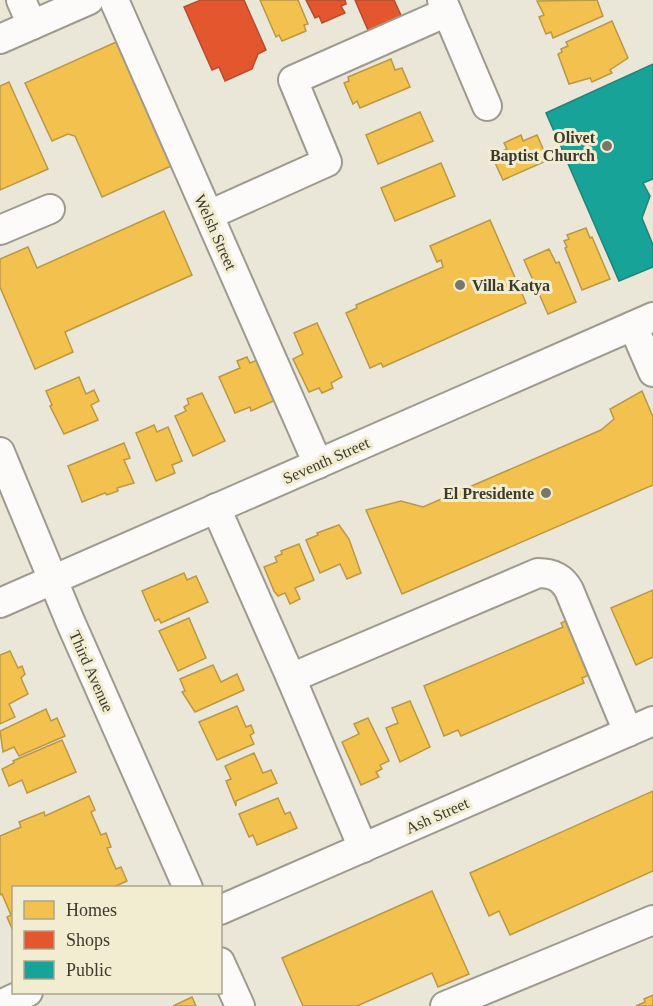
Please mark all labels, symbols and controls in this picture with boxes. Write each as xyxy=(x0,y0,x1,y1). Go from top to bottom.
place label: Olivet Baptist Church xyxy=(490,129,596,165)
marker: Olivet Baptist Church xyxy=(600,139,614,153)
street label: Welsh Street xyxy=(191,192,240,273)
place label: Villa Katya xyxy=(472,277,550,295)
marker: Villa Katya xyxy=(453,278,467,292)
street label: Seventh Street xyxy=(280,434,373,487)
place label: El Presidente xyxy=(443,485,534,502)
marker: El Presidente xyxy=(539,486,553,500)
street label: Third Avenue xyxy=(66,628,117,715)
street label: Ash Street xyxy=(403,794,472,837)
legend xyxy=(12,886,222,994)
text: Homes xyxy=(66,900,117,920)
text: Shops xyxy=(66,930,110,950)
text: Public xyxy=(66,960,112,980)

